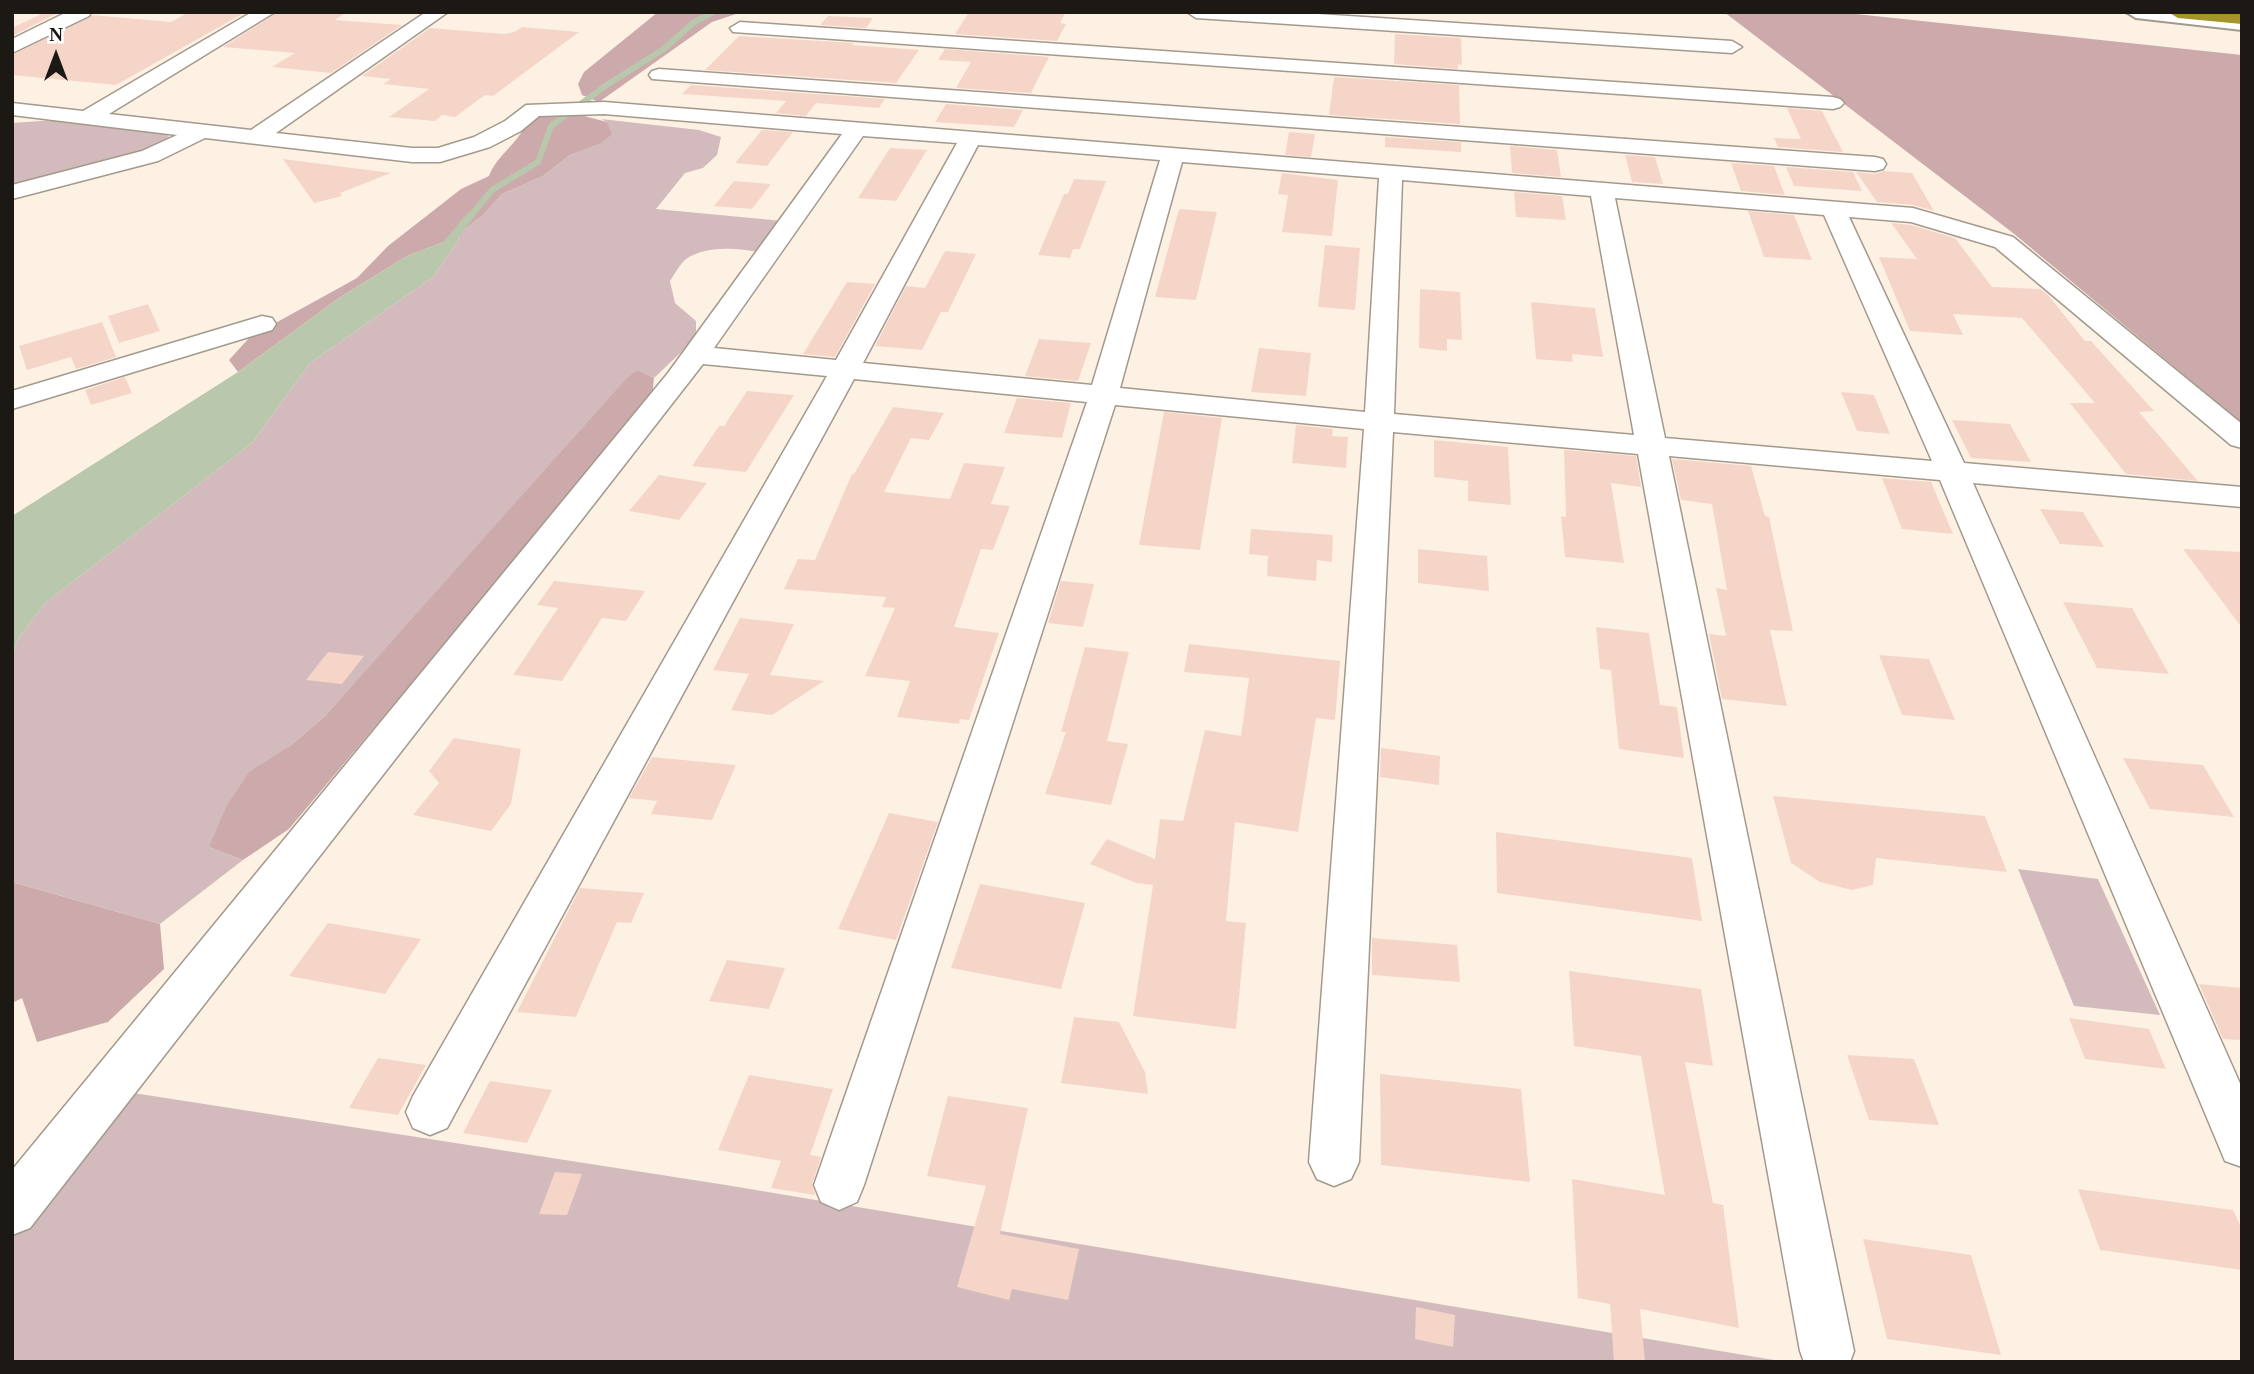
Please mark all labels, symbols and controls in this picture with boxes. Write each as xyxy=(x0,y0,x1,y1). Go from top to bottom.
north arrow xyxy=(21,21,91,91)
text: N xyxy=(49,24,63,45)

